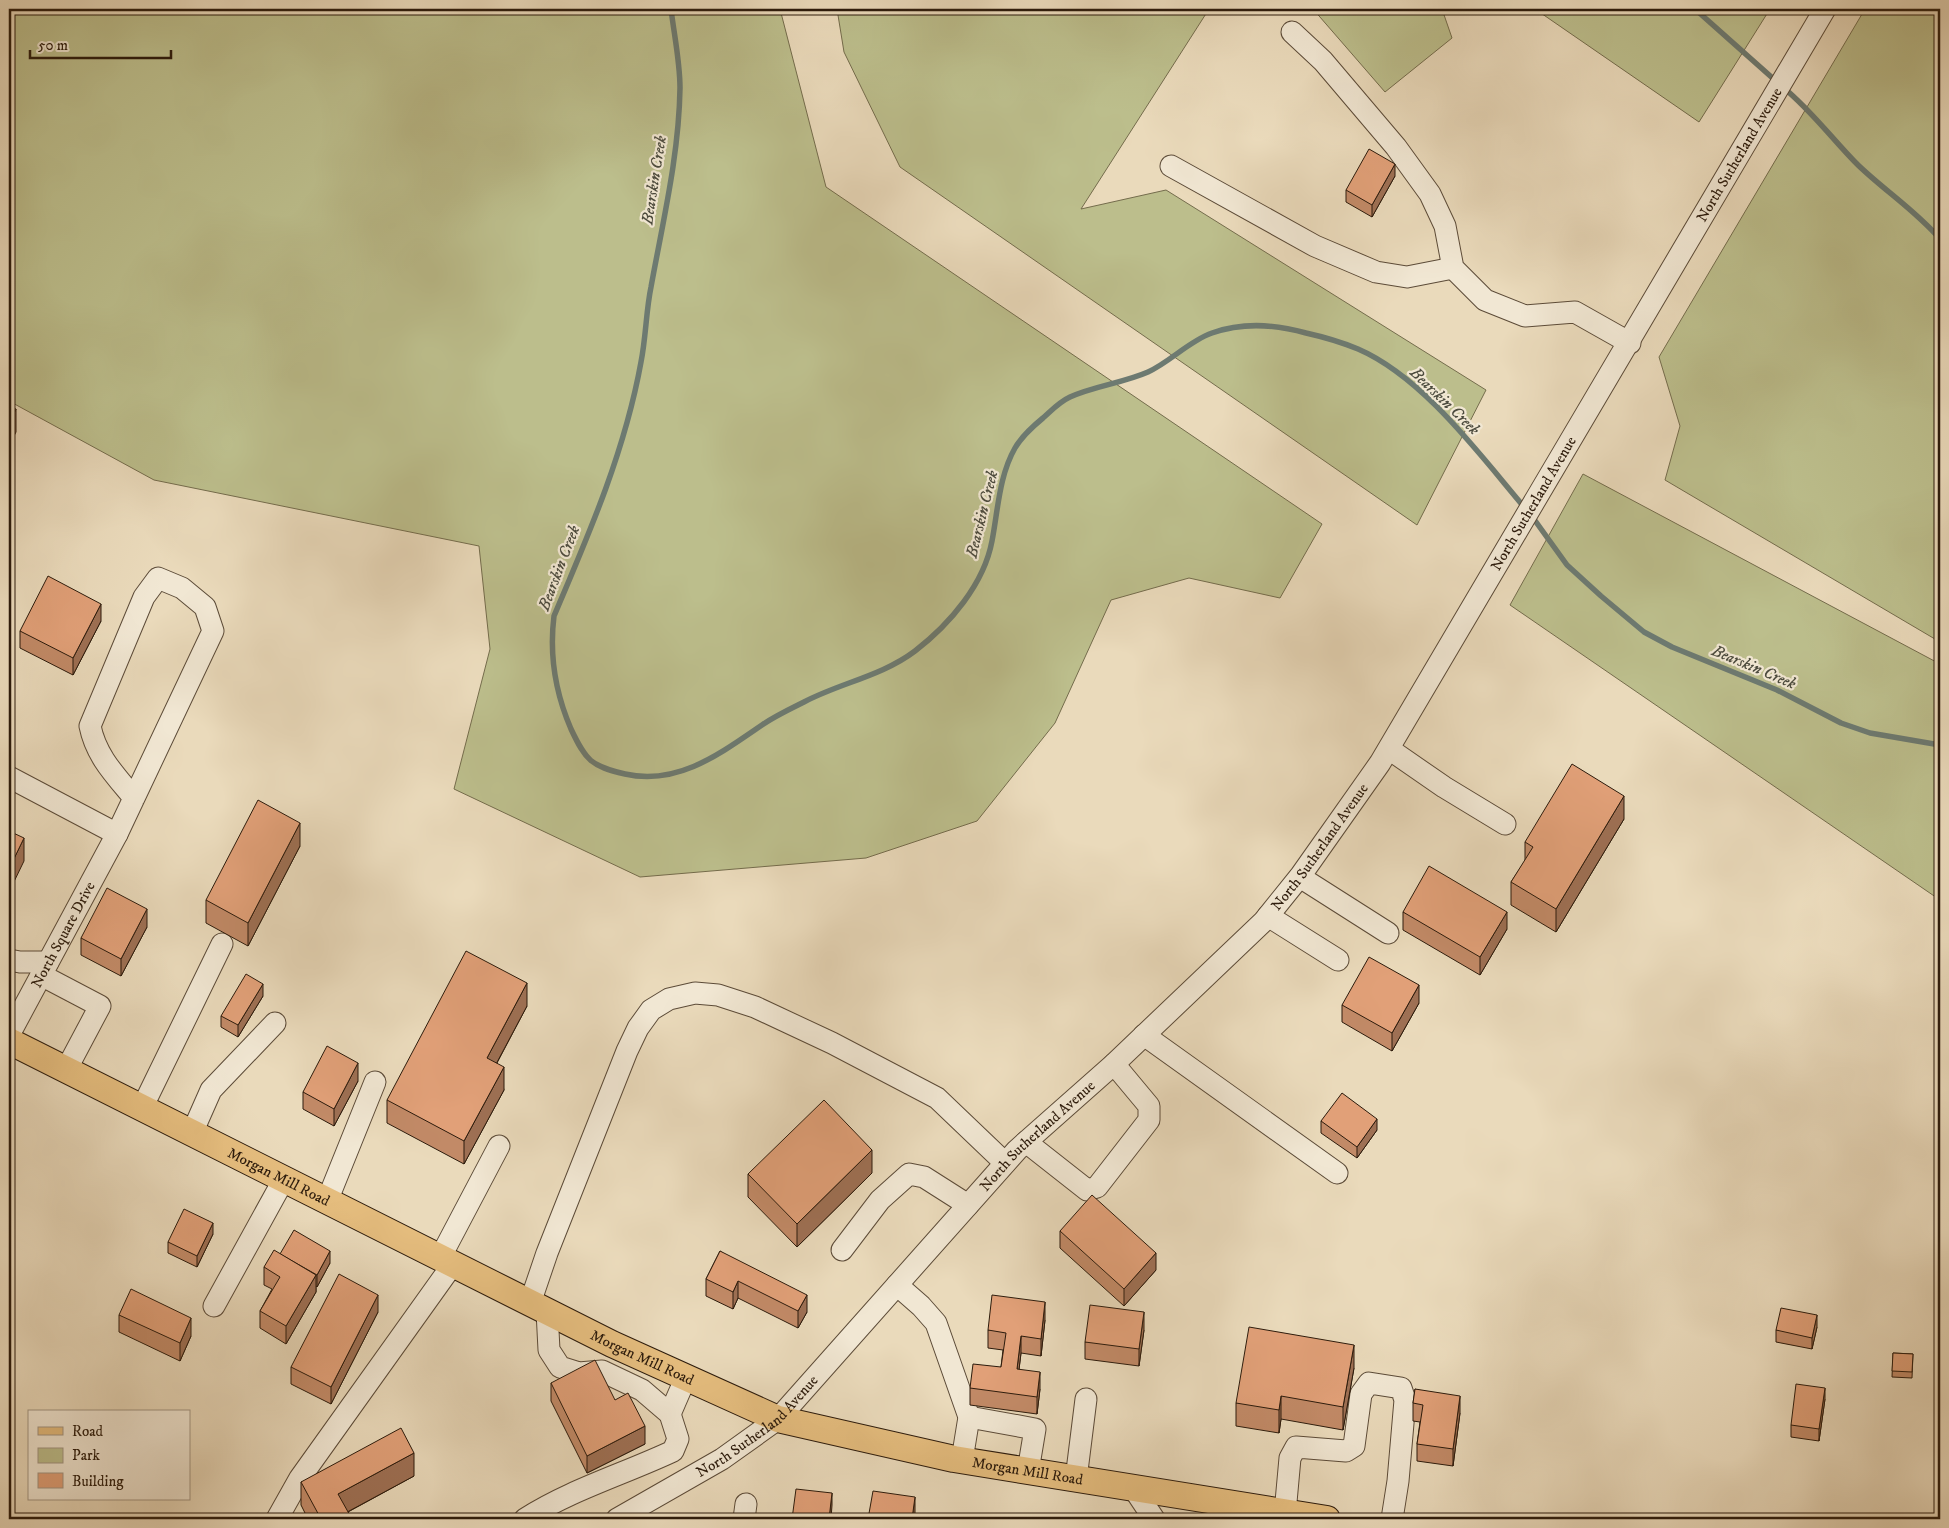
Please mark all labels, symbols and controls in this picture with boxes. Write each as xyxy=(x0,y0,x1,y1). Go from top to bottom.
scale bar xyxy=(30,28,171,60)
text: 50 m xyxy=(38,36,68,55)
street label: North Sutherland Avenue xyxy=(1692,84,1786,225)
water label: Bearskin Creek xyxy=(637,134,671,227)
water label: Bearskin Creek xyxy=(1405,362,1484,439)
street label: North Sutherland Avenue xyxy=(1486,433,1580,574)
water label: Bearskin Creek xyxy=(961,468,1003,561)
water label: Bearskin Creek xyxy=(533,522,584,614)
water label: Bearskin Creek xyxy=(1708,640,1799,694)
street label: North Sutherland Avenue xyxy=(1267,780,1372,914)
street label: North Square Drive xyxy=(27,878,99,991)
street label: North Sutherland Avenue xyxy=(975,1076,1099,1195)
street label: Morgan Mill Road xyxy=(225,1143,334,1210)
street label: Morgan Mill Road xyxy=(587,1325,698,1390)
street label: North Sutherland Avenue xyxy=(693,1371,822,1481)
legend xyxy=(28,1410,190,1500)
text: Road xyxy=(72,1422,104,1441)
text: Park xyxy=(72,1446,101,1465)
street label: Morgan Mill Road xyxy=(971,1453,1085,1489)
text: Building xyxy=(72,1472,124,1491)

